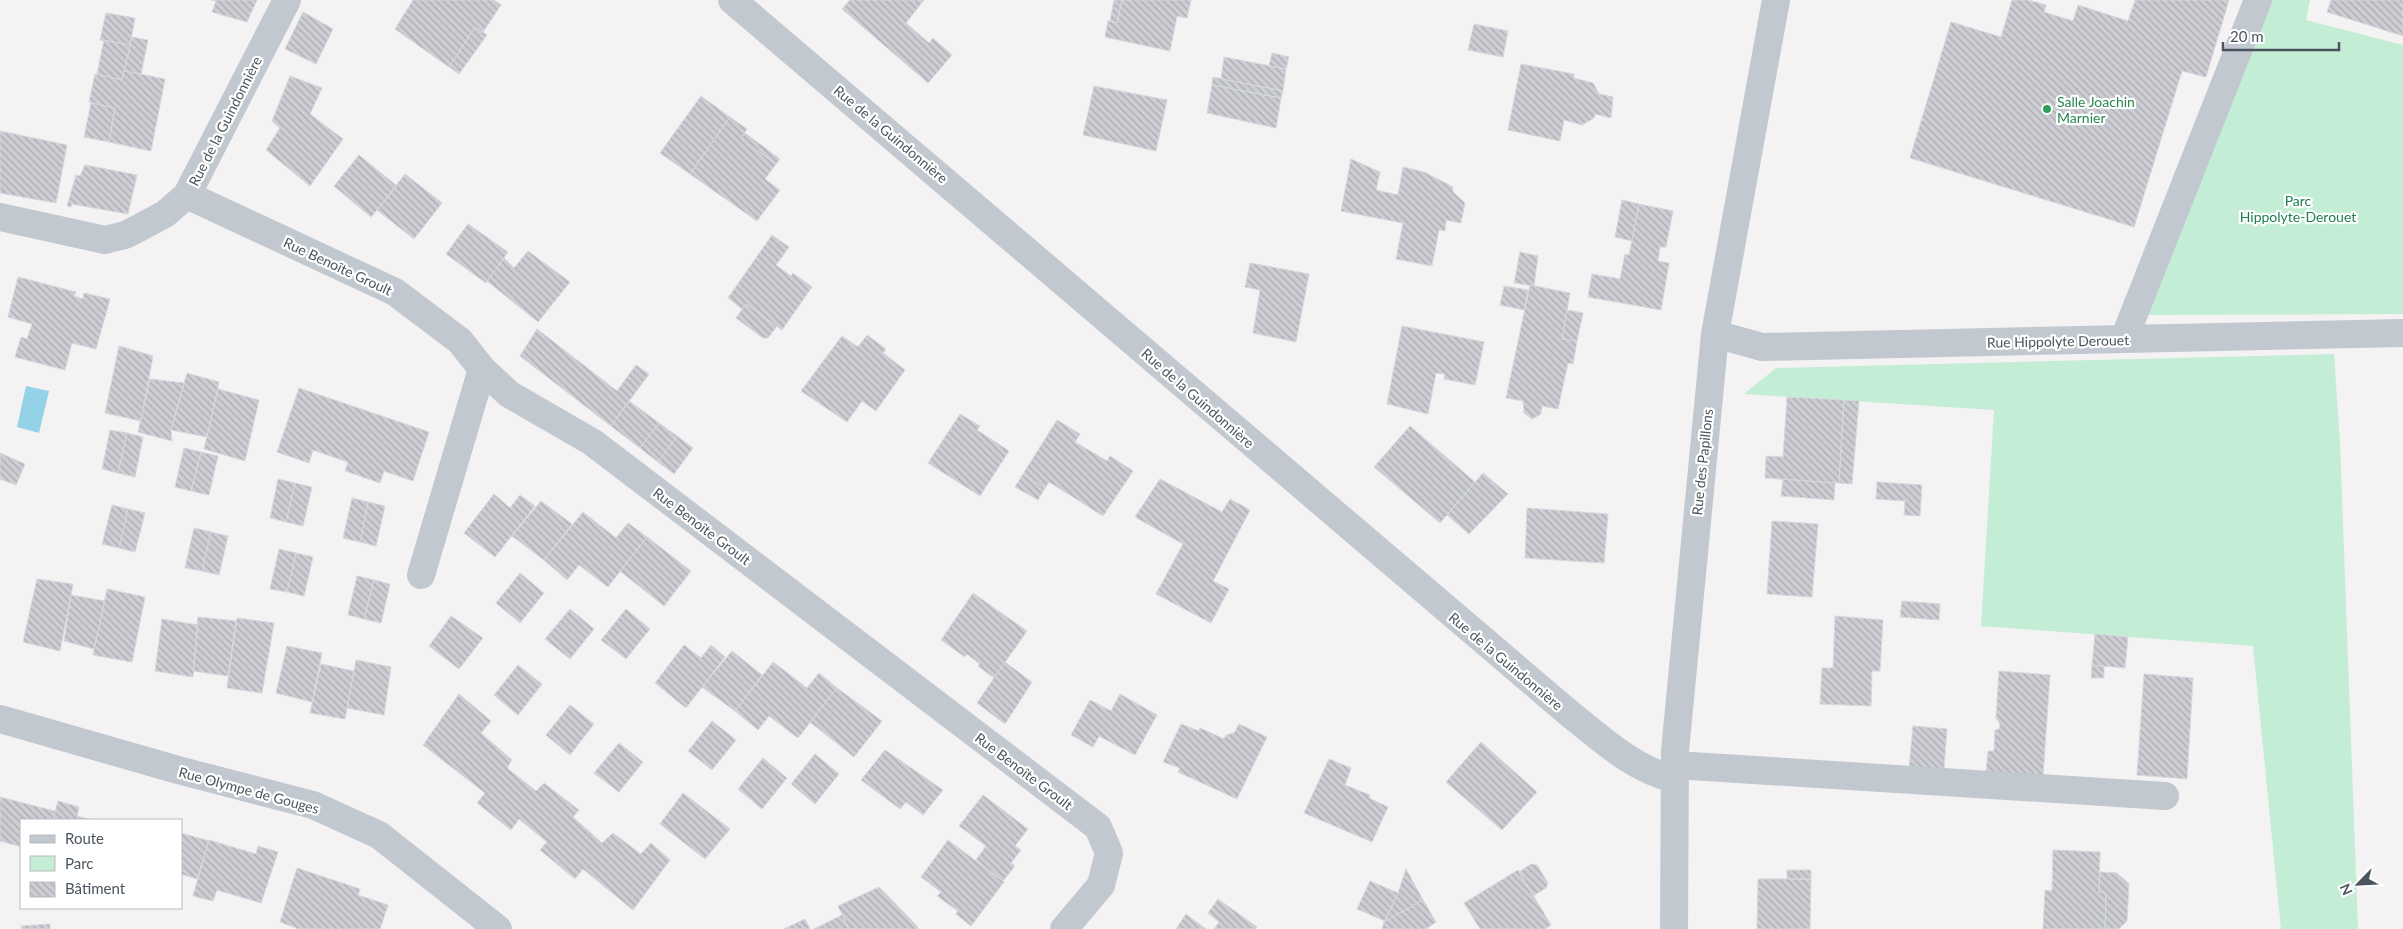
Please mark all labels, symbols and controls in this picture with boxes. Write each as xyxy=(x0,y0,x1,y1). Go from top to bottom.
scale bar xyxy=(2223,20,2339,52)
text: 20 m xyxy=(2230,27,2264,45)
street label: Rue de la Guindonnière xyxy=(185,53,265,189)
street label: Rue de la Guindonnière xyxy=(831,81,951,187)
place label: Salle Joachin Marnier xyxy=(2057,93,2135,126)
marker: Salle Joachin Marnier xyxy=(2041,103,2053,115)
park label: Parc Hippolyte-Derouet xyxy=(2240,192,2356,225)
street label: Rue Benoîte Groult xyxy=(281,233,395,299)
street label: Rue Hippolyte Derouet xyxy=(1987,331,2129,351)
street label: Rue de la Guindonnière xyxy=(1138,345,1258,451)
street label: Rue des Papillons xyxy=(1688,408,1716,516)
street label: Rue Benoîte Groult xyxy=(650,484,754,568)
street label: Rue de la Guindonnière xyxy=(1446,608,1566,714)
street label: Rue Benoîte Groult xyxy=(972,729,1076,813)
street label: Rue Olympe de Gouges xyxy=(177,763,321,817)
legend xyxy=(20,819,182,909)
text: Route xyxy=(65,829,104,847)
text: Parc xyxy=(65,854,94,872)
north arrow xyxy=(2333,859,2383,909)
text: Bâtiment xyxy=(65,879,126,897)
text: N xyxy=(2336,881,2356,898)

